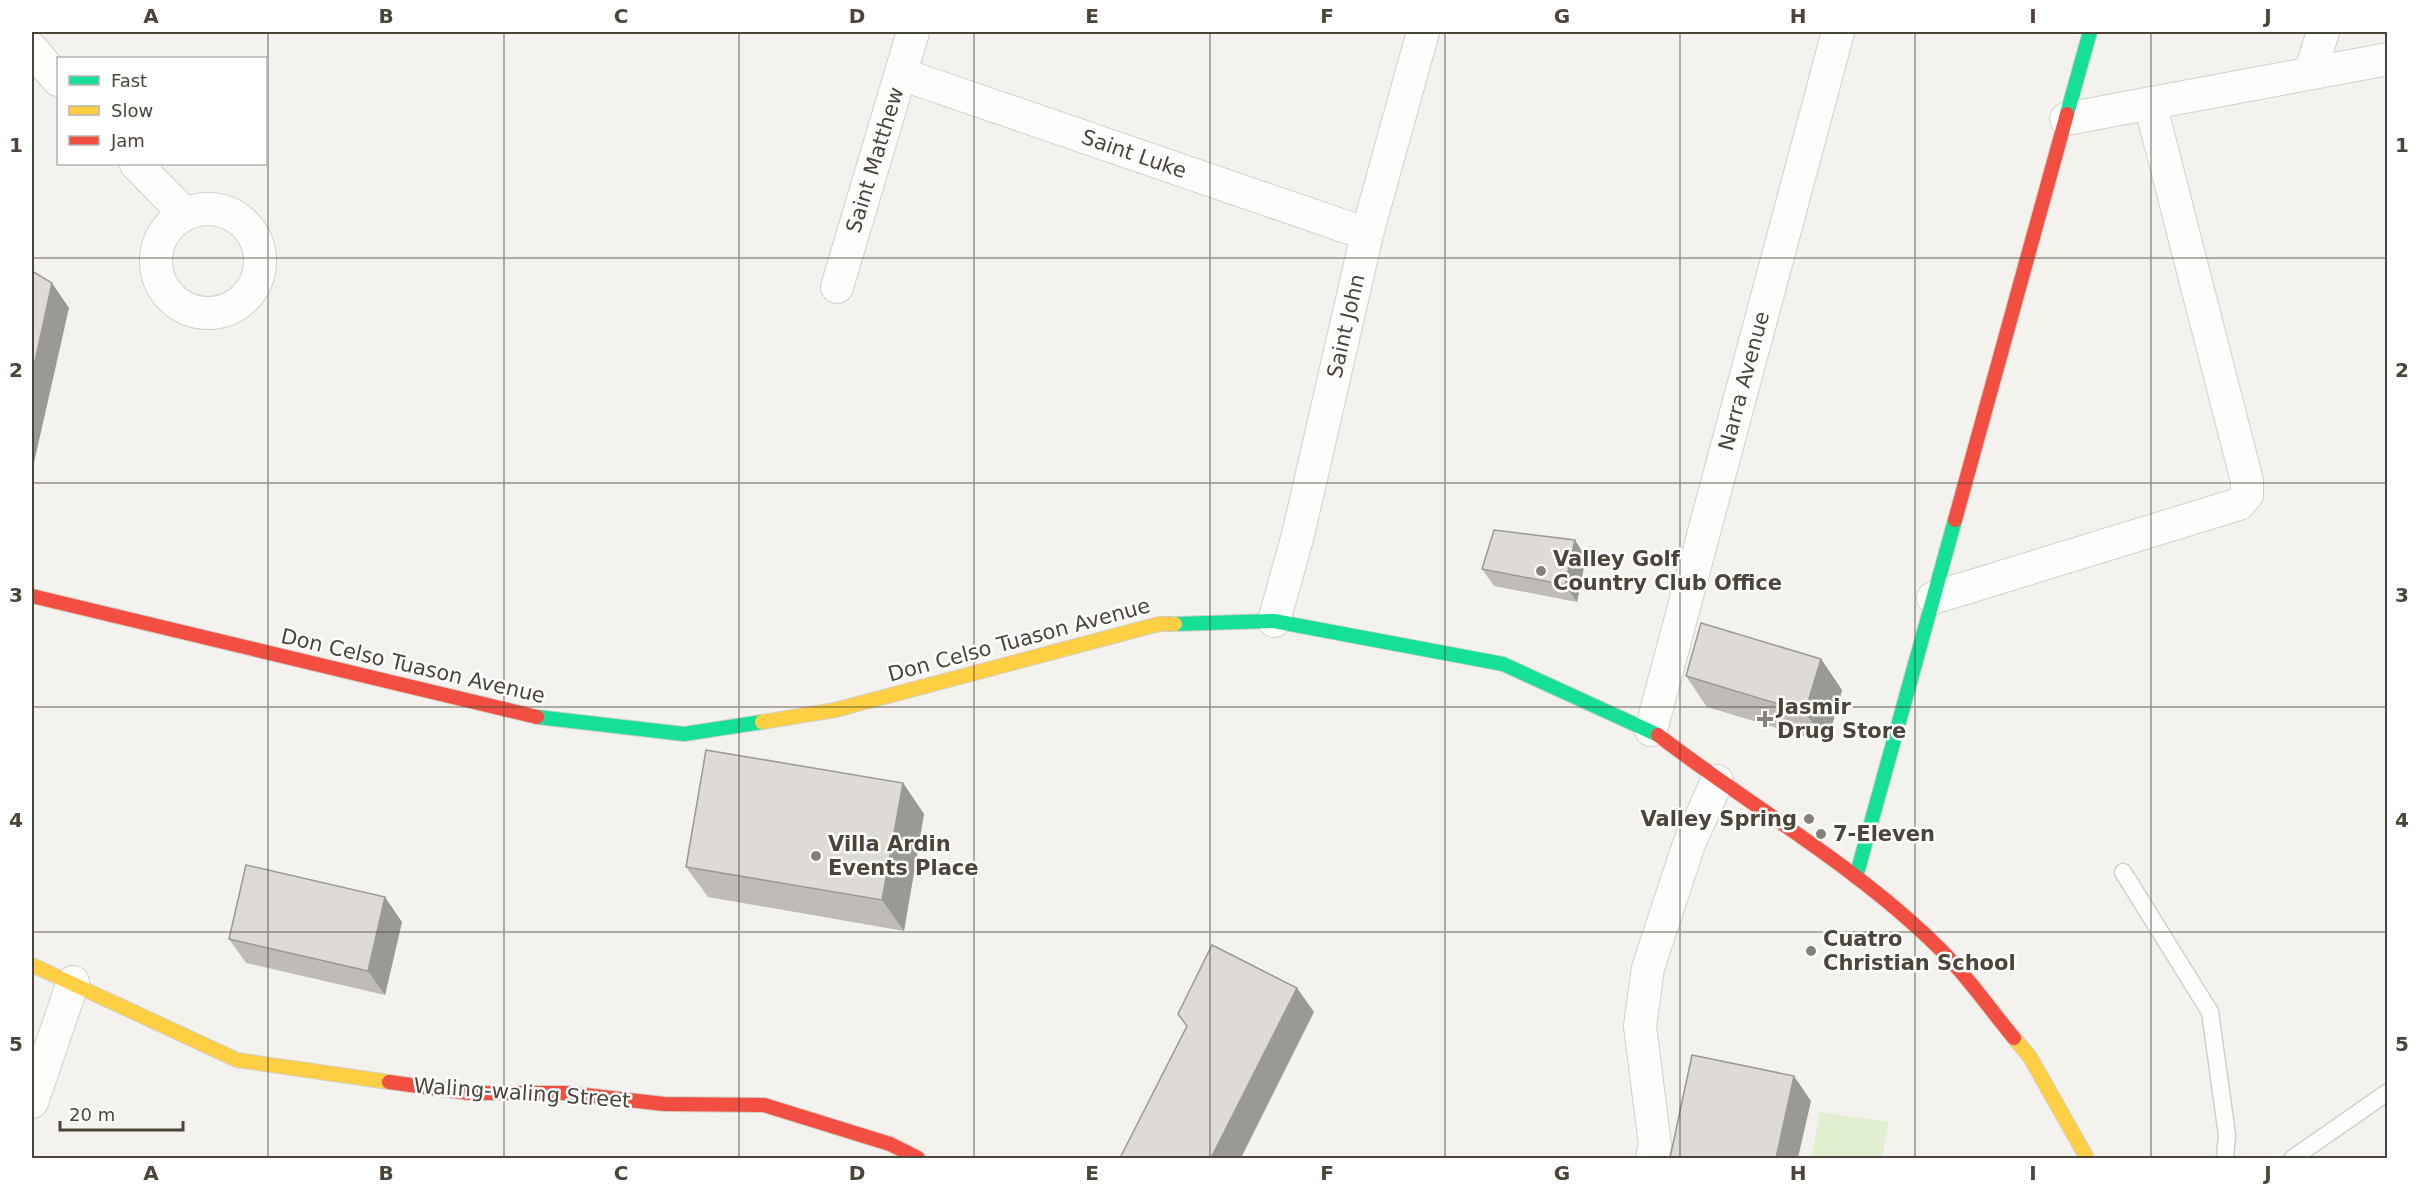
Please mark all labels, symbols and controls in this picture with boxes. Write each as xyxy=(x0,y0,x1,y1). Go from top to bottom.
text: A xyxy=(143,4,159,28)
text: B xyxy=(378,4,394,28)
text: C xyxy=(614,4,628,28)
text: D xyxy=(849,4,865,28)
text: E xyxy=(1085,4,1099,28)
text: F xyxy=(1320,4,1334,28)
text: G xyxy=(1554,4,1570,28)
text: H xyxy=(1790,4,1806,28)
text: I xyxy=(2029,4,2037,28)
text: J xyxy=(2262,4,2272,28)
legend xyxy=(57,57,267,165)
text: Fast xyxy=(111,70,147,91)
street label: Saint Matthew xyxy=(841,84,909,236)
text: Slow xyxy=(111,100,153,121)
street label: Saint Luke xyxy=(1078,125,1190,183)
text: Jam xyxy=(110,130,145,151)
text: 1 xyxy=(9,133,23,157)
text: 1 xyxy=(2395,133,2409,157)
street label: Saint John xyxy=(1322,272,1370,380)
street label: Narra Avenue xyxy=(1714,309,1774,453)
text: 2 xyxy=(9,358,23,382)
text: 2 xyxy=(2395,358,2409,382)
place label: Valley Golf Country Club Office xyxy=(1553,547,1782,595)
marker: Valley Golf Country Club Office xyxy=(1534,564,1548,578)
text: 3 xyxy=(9,583,23,607)
text: 3 xyxy=(2395,583,2409,607)
street label: Don Celso Tuason Avenue xyxy=(885,593,1153,687)
street label: Don Celso Tuason Avenue xyxy=(279,624,547,708)
place label: Jasmir Drug Store xyxy=(1775,695,1906,743)
marker: Jasmir Drug Store xyxy=(1758,712,1772,726)
place label: Valley Spring xyxy=(1640,807,1797,831)
text: 4 xyxy=(9,808,23,832)
text: 4 xyxy=(2395,808,2409,832)
marker: Valley Spring xyxy=(1802,812,1816,826)
place label: 7-Eleven xyxy=(1833,822,1935,846)
marker: 7-Eleven xyxy=(1814,827,1828,841)
place label: Villa Ardin Events Place xyxy=(828,832,979,880)
marker: Villa Ardin Events Place xyxy=(809,849,823,863)
place label: Cuatro Christian School xyxy=(1823,927,2016,975)
marker: Cuatro Christian School xyxy=(1804,944,1818,958)
text: 5 xyxy=(9,1032,23,1056)
text: 5 xyxy=(2395,1032,2409,1056)
street label: Waling-waling Street xyxy=(413,1073,631,1113)
scale bar xyxy=(60,1094,183,1132)
text: 20 m xyxy=(69,1104,115,1125)
text: A xyxy=(143,1161,159,1185)
text: B xyxy=(378,1161,394,1185)
text: C xyxy=(614,1161,628,1185)
text: D xyxy=(849,1161,865,1185)
text: E xyxy=(1085,1161,1099,1185)
text: F xyxy=(1320,1161,1334,1185)
text: G xyxy=(1554,1161,1570,1185)
text: H xyxy=(1790,1161,1806,1185)
text: I xyxy=(2029,1161,2037,1185)
text: J xyxy=(2262,1161,2272,1185)

